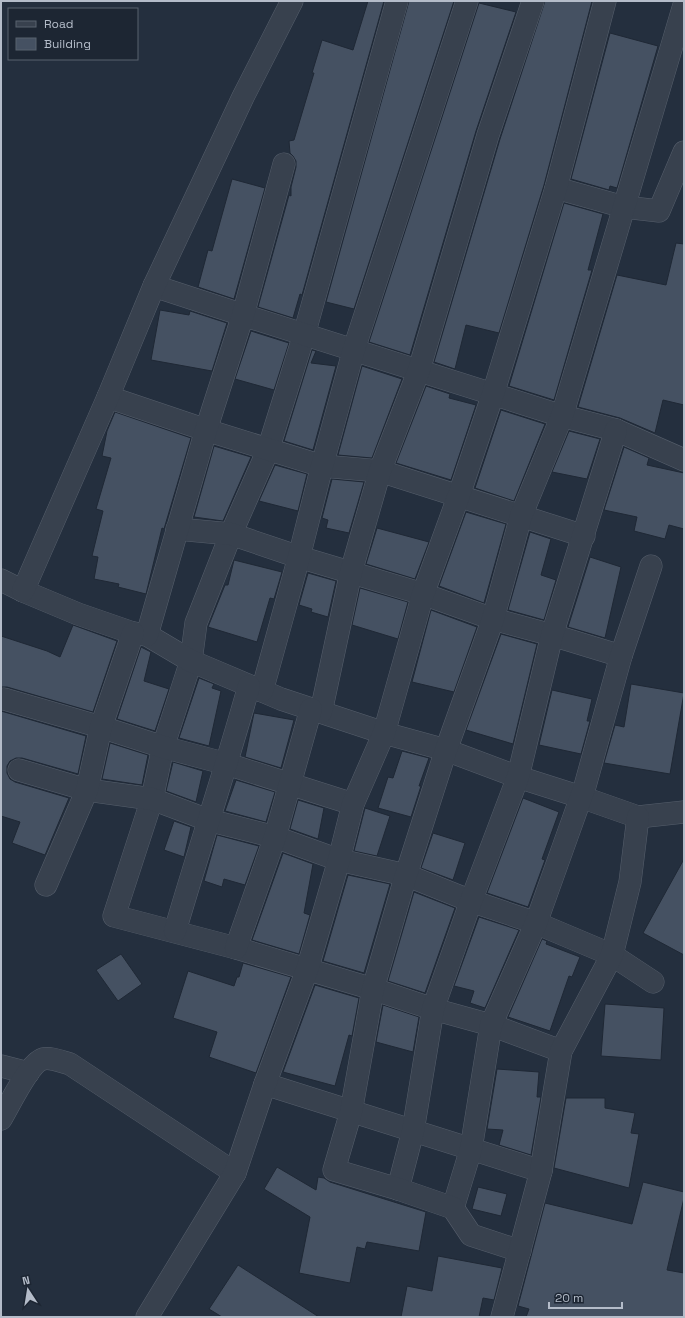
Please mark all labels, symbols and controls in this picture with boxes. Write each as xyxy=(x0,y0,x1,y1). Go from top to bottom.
legend xyxy=(8,8,138,60)
text: Road xyxy=(44,16,73,32)
text: Building xyxy=(44,36,91,52)
north arrow xyxy=(8,1270,48,1310)
text: N xyxy=(21,1273,31,1288)
scale bar xyxy=(549,1284,622,1310)
text: 20 m xyxy=(555,1290,583,1306)

